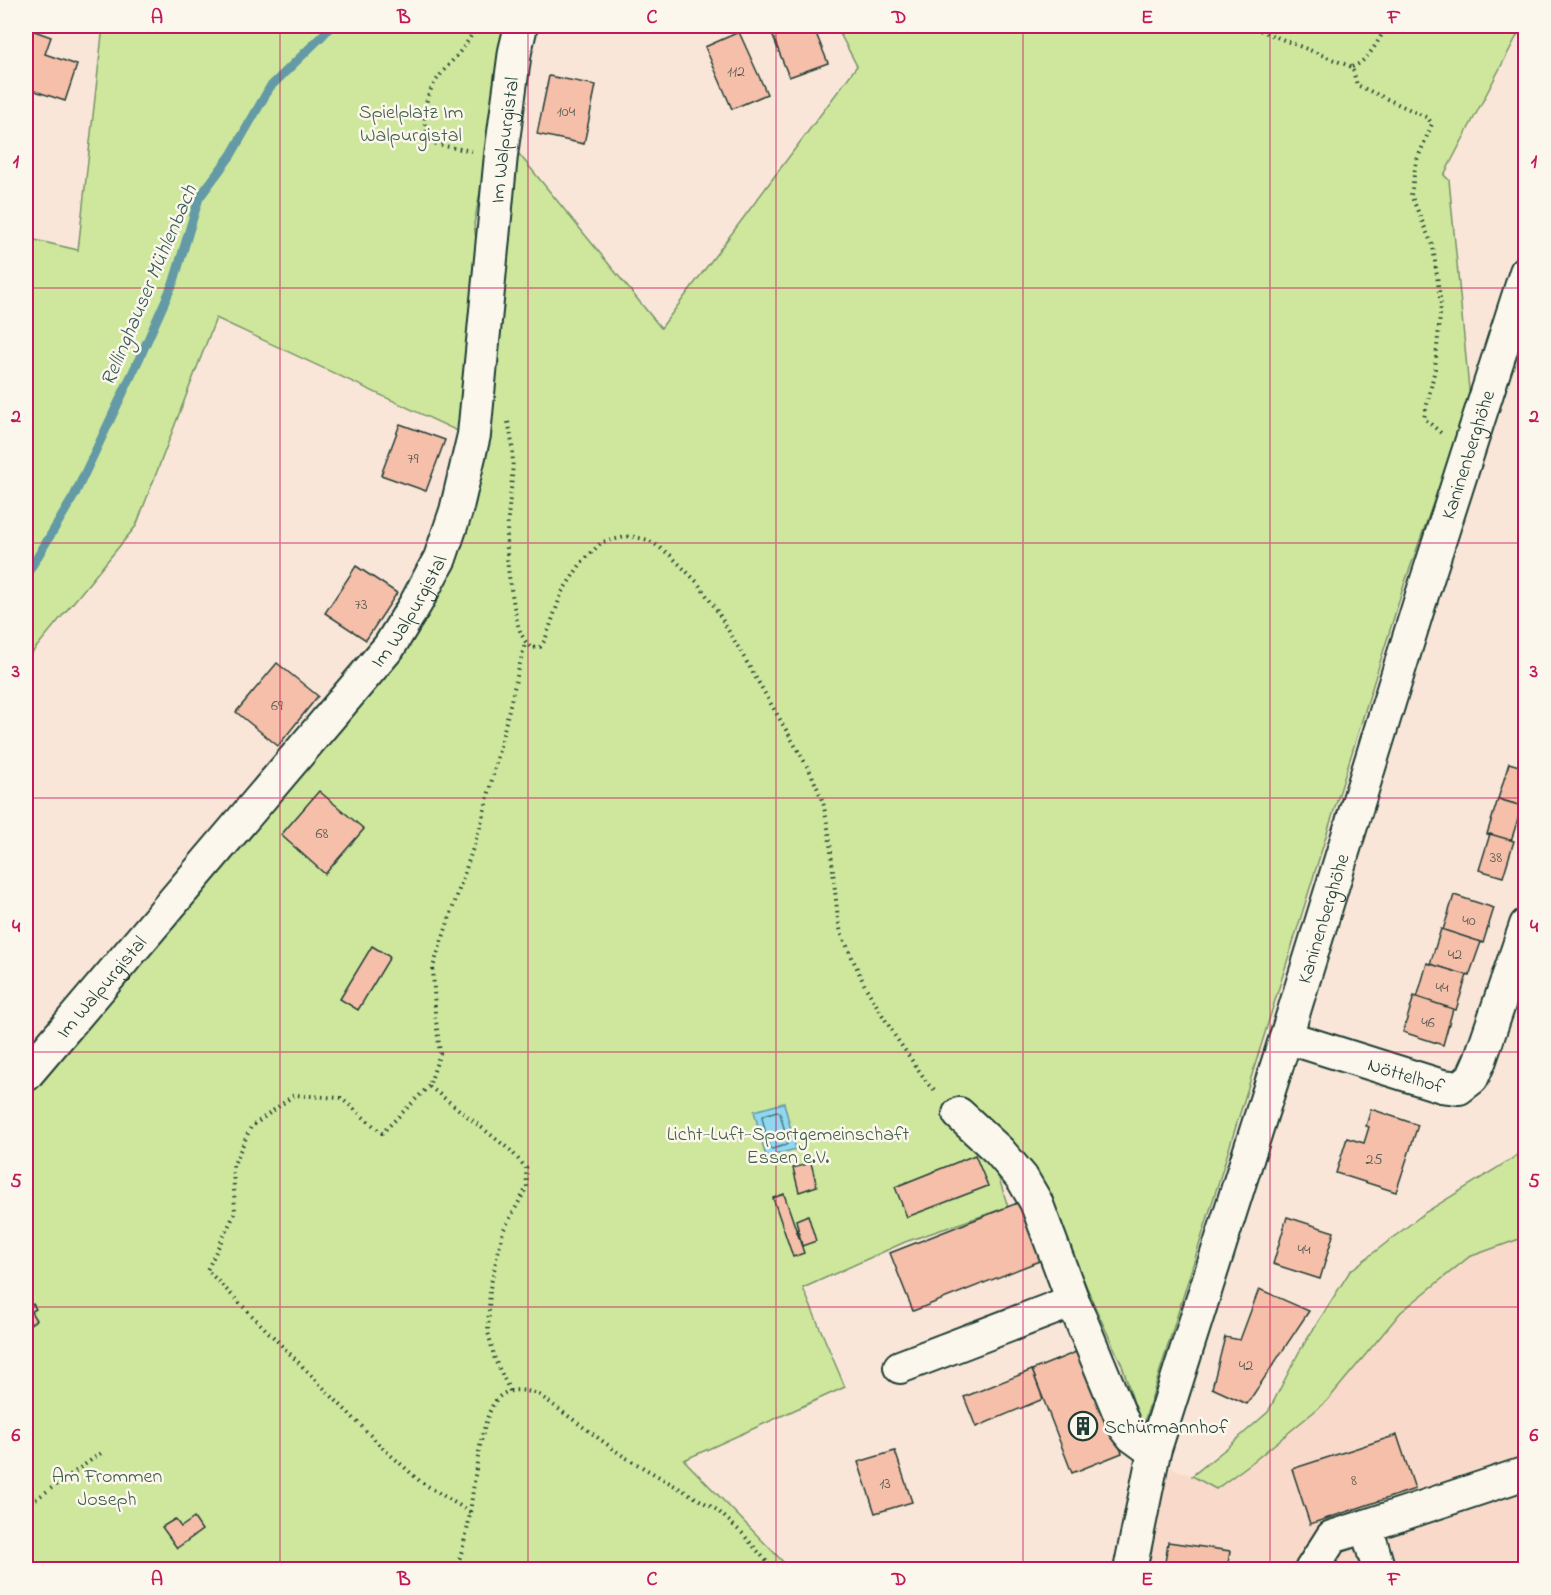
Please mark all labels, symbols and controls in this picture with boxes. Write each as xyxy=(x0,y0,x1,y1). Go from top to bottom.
text: A xyxy=(151,4,163,33)
text: B xyxy=(396,4,411,33)
text: C xyxy=(647,4,658,33)
text: D xyxy=(891,4,906,33)
text: E xyxy=(1141,4,1153,33)
text: F xyxy=(1387,4,1401,33)
house number: 112 xyxy=(727,60,745,84)
street label: Im Walpurgistal xyxy=(484,75,528,205)
park label: Spielplatz Im Walpurgistal xyxy=(359,99,463,152)
house number: 104 xyxy=(557,100,576,124)
text: 1 xyxy=(13,148,20,177)
text: 1 xyxy=(1531,148,1538,177)
water label: Rellinghauser Mühlenbach xyxy=(94,180,207,391)
street label: Kaninenberghöhe xyxy=(1435,387,1504,524)
text: 2 xyxy=(10,403,21,432)
text: 2 xyxy=(1528,403,1539,432)
house number: 79 xyxy=(407,447,419,471)
street label: Im Walpurgistal xyxy=(365,552,457,675)
house number: 73 xyxy=(354,593,368,617)
text: 3 xyxy=(11,658,20,687)
text: 3 xyxy=(1529,658,1538,687)
house number: 69 xyxy=(271,694,283,718)
house number: 68 xyxy=(315,822,329,846)
house number: 38 xyxy=(1490,846,1502,870)
street label: Kaninenberghöhe xyxy=(1291,851,1359,988)
house number: 40 xyxy=(1462,909,1476,933)
text: 4 xyxy=(12,913,21,942)
text: 4 xyxy=(1530,913,1539,942)
street label: Im Walpurgistal xyxy=(51,930,155,1046)
house number: 42 xyxy=(1448,943,1462,967)
house number: 44 xyxy=(1435,976,1449,1000)
house number: 46 xyxy=(1421,1011,1435,1035)
street label: Nöttelhof xyxy=(1363,1051,1448,1103)
park label: Licht-Luft-Sportgemeinschaft Essen e.V. xyxy=(667,1121,910,1173)
house number: 25 xyxy=(1365,1148,1383,1172)
text: 5 xyxy=(10,1168,22,1197)
text: 5 xyxy=(1528,1168,1540,1197)
house number: 44 xyxy=(1297,1238,1311,1262)
house number: 42 xyxy=(1239,1354,1253,1378)
building icon: Schürmannhof xyxy=(1067,1410,1099,1442)
place label: Schürmannhof xyxy=(1104,1414,1229,1443)
text: 6 xyxy=(12,1422,21,1451)
text: 6 xyxy=(1530,1422,1539,1451)
park label: Am Frommen Joseph xyxy=(52,1463,162,1515)
house number: 8 xyxy=(1351,1469,1357,1493)
house number: 13 xyxy=(879,1472,891,1496)
text: A xyxy=(151,1566,163,1595)
text: B xyxy=(396,1566,411,1595)
text: C xyxy=(647,1566,658,1595)
text: D xyxy=(891,1566,906,1595)
text: E xyxy=(1141,1566,1153,1595)
text: F xyxy=(1387,1566,1401,1595)

